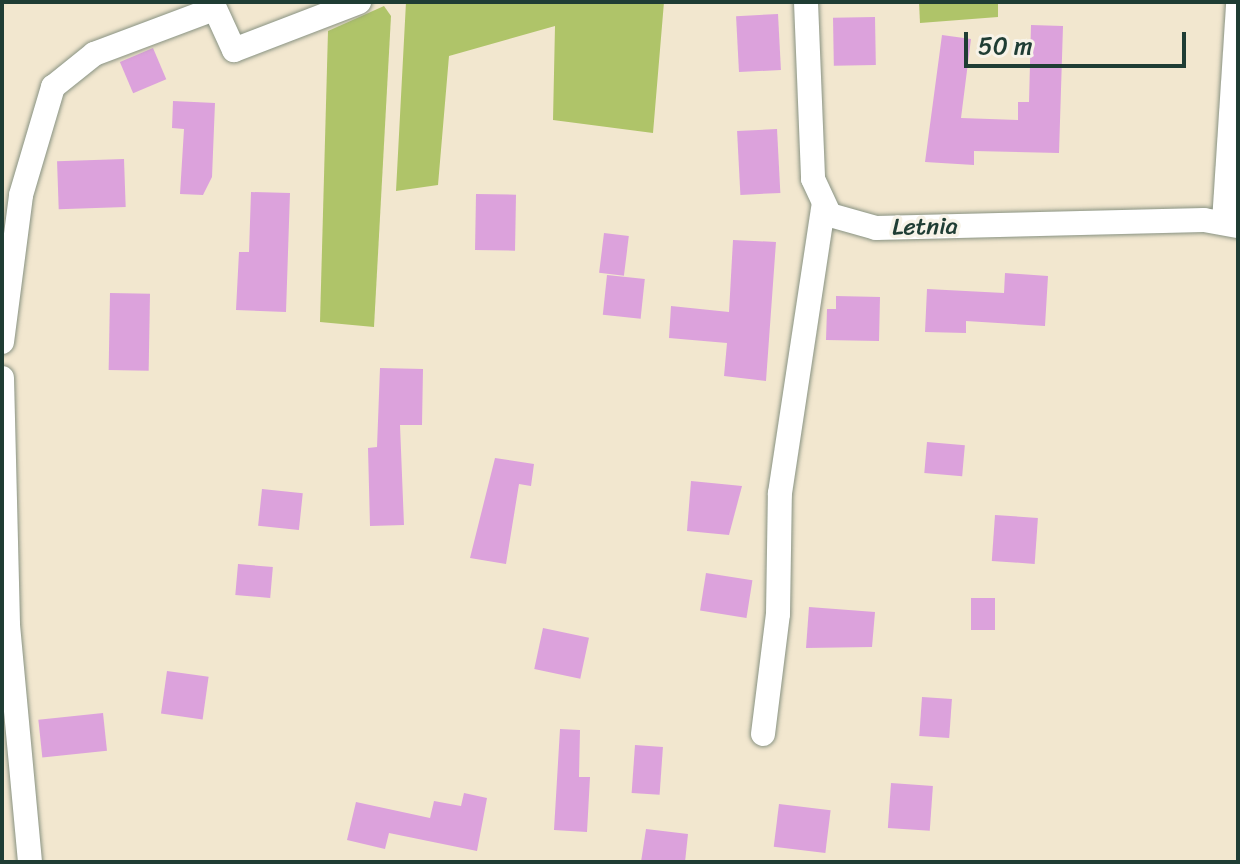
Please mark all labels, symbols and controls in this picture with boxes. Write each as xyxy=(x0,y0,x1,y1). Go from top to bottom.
scale bar xyxy=(968,16,1190,66)
text: 50 m xyxy=(978,25,1033,67)
street label: Letnia xyxy=(892,212,958,242)

